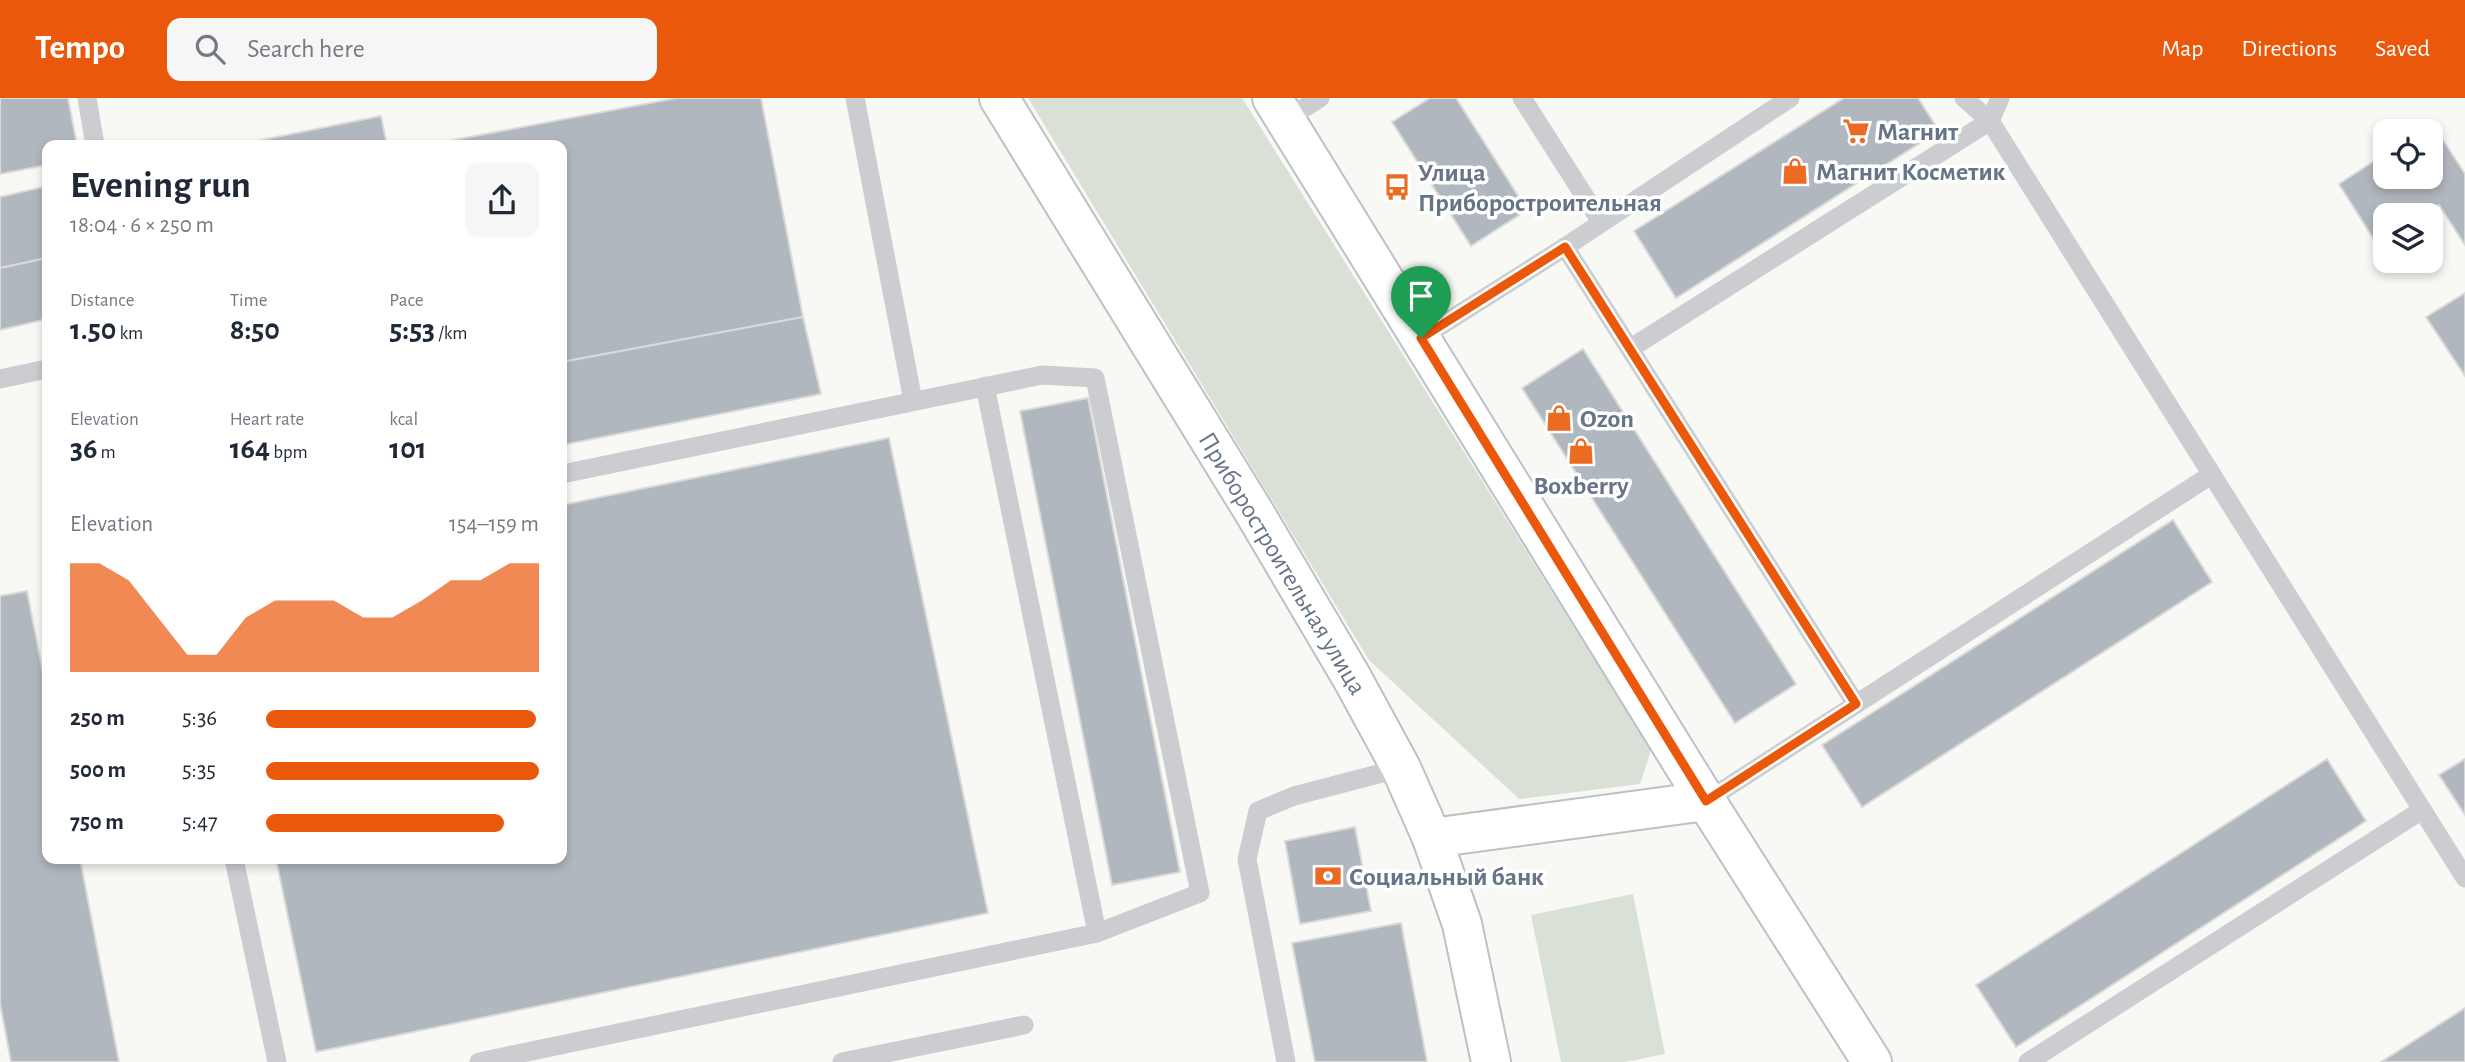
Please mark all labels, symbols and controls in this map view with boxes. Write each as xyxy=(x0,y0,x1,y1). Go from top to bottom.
search box xyxy=(167,18,657,81)
icon: search xyxy=(191,30,229,68)
text: Tempo xyxy=(35,32,125,65)
text: Search here xyxy=(247,36,365,62)
text: Map xyxy=(2161,37,2203,61)
text: Directions xyxy=(2241,37,2337,61)
text: Saved xyxy=(2375,37,2430,61)
supermarket icon: Магнит xyxy=(1841,116,1871,146)
place label: Магнит xyxy=(1877,119,1959,145)
map controls xyxy=(2373,119,2443,273)
button: locate xyxy=(2373,119,2443,189)
shop icon: Магнит Косметик xyxy=(1780,156,1810,186)
place label: Магнит Косметик xyxy=(1816,159,2006,185)
place label: Улица Приборостроительная xyxy=(1418,160,1662,216)
button: share xyxy=(465,163,539,237)
text: Evening run xyxy=(70,167,251,205)
bus stop icon: Улица Приборостроительная xyxy=(1382,172,1412,202)
button: layers xyxy=(2373,203,2443,273)
text: 18:04 · 6 × 250 m xyxy=(70,214,214,237)
pin xyxy=(1391,266,1451,338)
icon: arrive xyxy=(1402,277,1440,315)
text: Distance xyxy=(70,291,134,310)
text: Time xyxy=(230,291,268,310)
text: Pace xyxy=(389,291,424,310)
text: 1.50 xyxy=(70,315,116,345)
text: 8:50 xyxy=(230,315,280,345)
text: 5:53 xyxy=(389,315,435,345)
text: km xyxy=(116,324,143,343)
text: /km xyxy=(435,324,468,343)
shop icon: Ozon xyxy=(1544,403,1574,433)
place label: Ozon xyxy=(1580,406,1634,432)
text: Elevation xyxy=(70,410,139,429)
text: Heart rate xyxy=(230,410,304,429)
text: kcal xyxy=(389,410,418,429)
street label: Приборостроительная улица xyxy=(1193,428,1371,699)
text: 36 xyxy=(70,434,97,464)
text: 164 xyxy=(230,434,270,464)
text: 101 xyxy=(389,434,427,464)
shop icon: Boxberry xyxy=(1566,436,1596,466)
text: m xyxy=(97,443,116,462)
text: bpm xyxy=(270,443,308,462)
place label: Boxberry xyxy=(1533,473,1629,499)
text: Elevation xyxy=(70,513,153,536)
text: 154–159 m xyxy=(449,513,539,536)
text: 250 m xyxy=(70,707,125,730)
text: 5:36 xyxy=(182,707,217,730)
text: 500 m xyxy=(70,759,126,782)
text: 5:35 xyxy=(182,759,216,782)
text: 750 m xyxy=(70,811,124,834)
text: 5:47 xyxy=(182,811,218,834)
bank icon: Социальный банк xyxy=(1313,861,1343,891)
place label: Социальный банк xyxy=(1349,864,1544,890)

